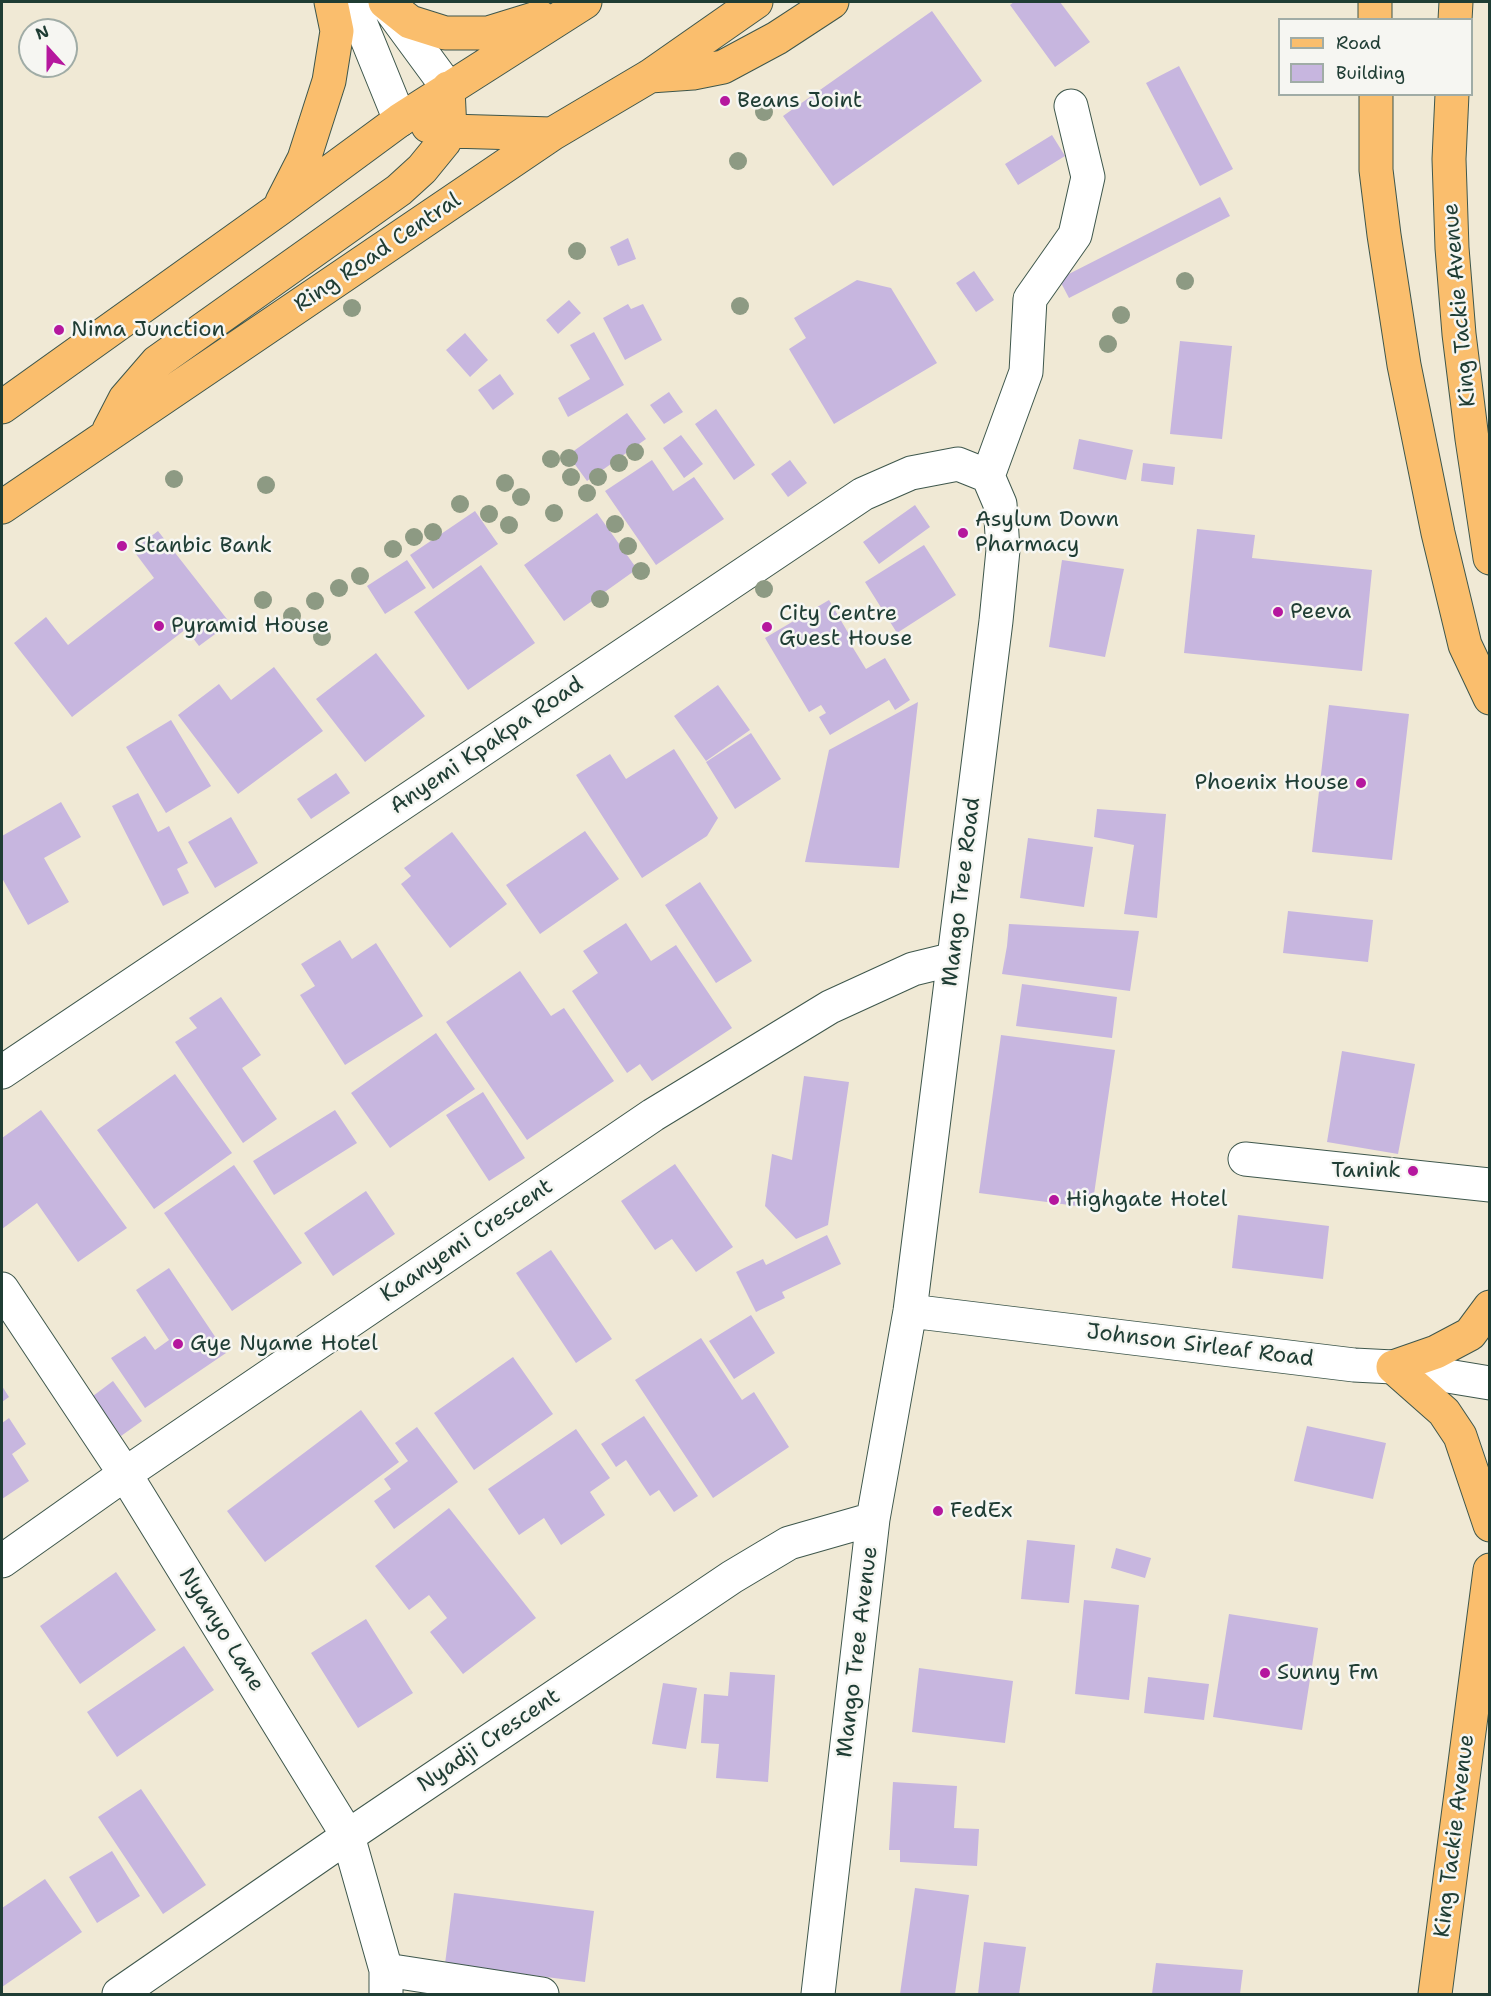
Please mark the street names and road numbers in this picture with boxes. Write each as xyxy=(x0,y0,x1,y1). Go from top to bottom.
street label: Ring Road Central xyxy=(290,188,466,318)
street label: King Tackie Avenue xyxy=(1438,202,1482,408)
street label: Anyemi Kpakpa Road xyxy=(386,672,588,820)
street label: Mango Tree Road xyxy=(937,796,987,988)
street label: Kaanyemi Crescent xyxy=(376,1174,558,1308)
street label: Johnson Sirleaf Road xyxy=(1085,1319,1315,1373)
street label: Mango Tree Avenue xyxy=(832,1545,884,1759)
street label: Nyanyo Lane xyxy=(173,1563,269,1697)
street label: Nyadji Crescent xyxy=(413,1684,565,1798)
street label: King Tackie Avenue xyxy=(1429,1733,1481,1939)

